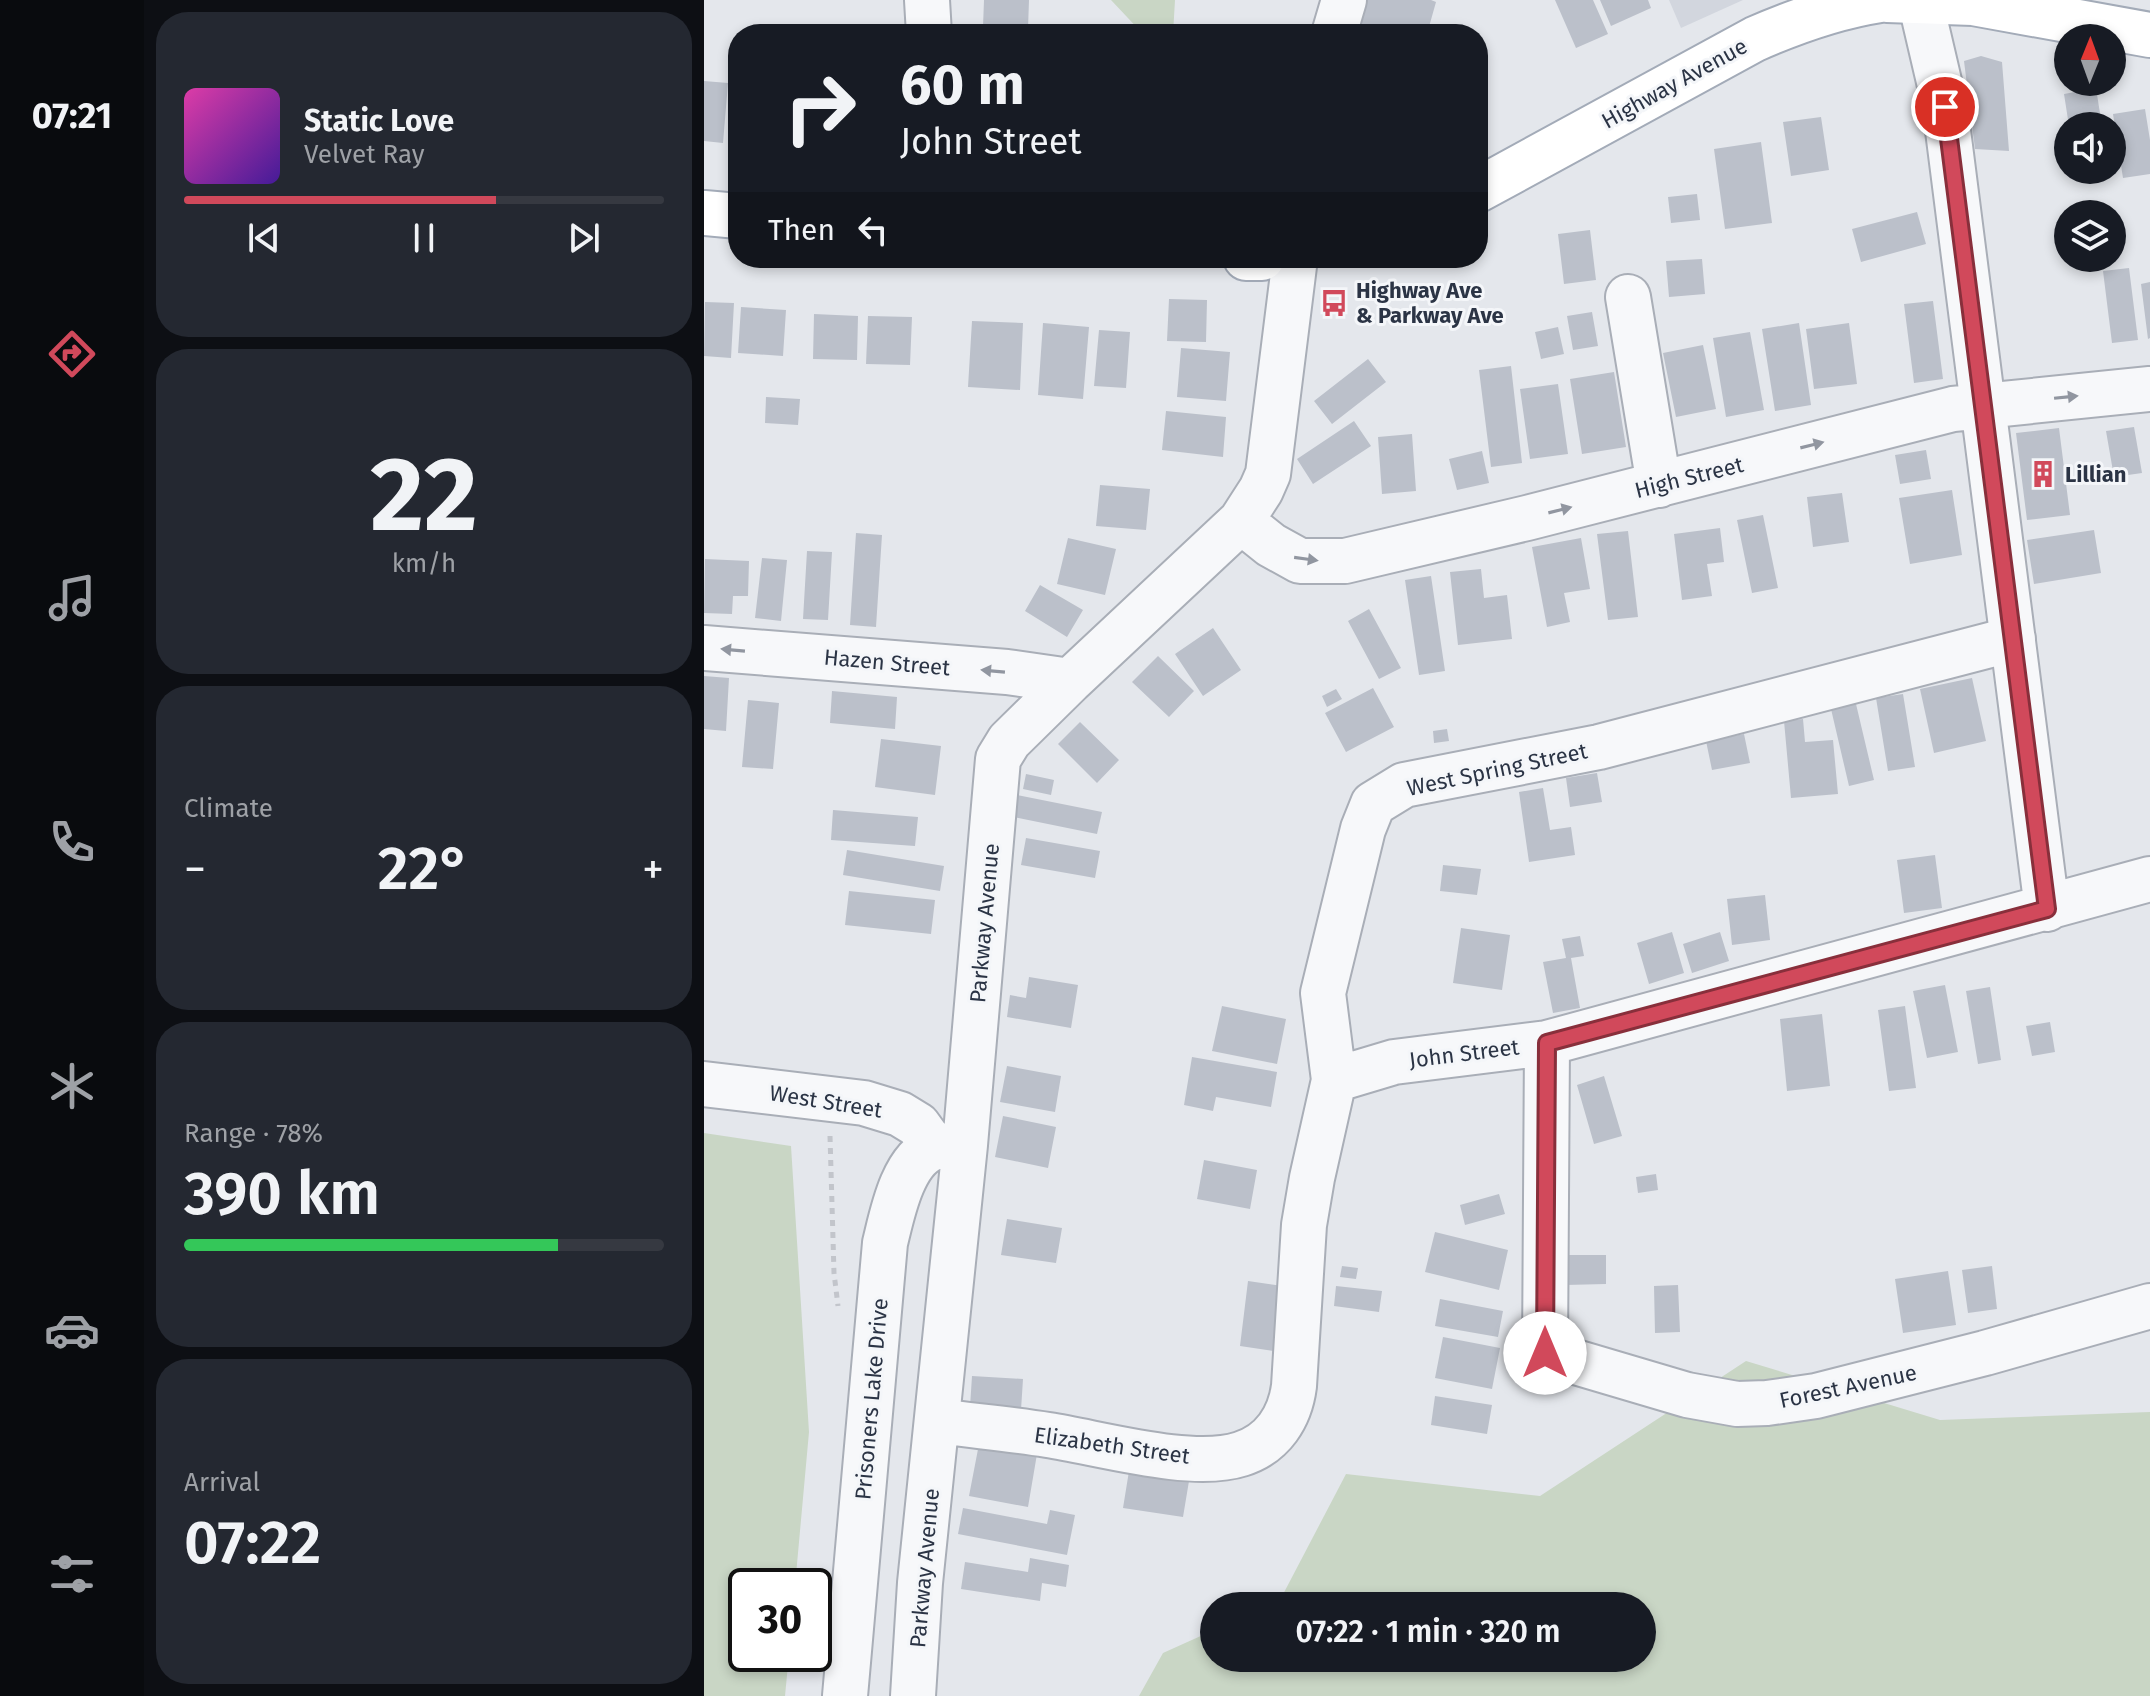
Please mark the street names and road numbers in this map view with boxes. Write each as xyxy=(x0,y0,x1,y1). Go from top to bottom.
street label: Highway Avenue xyxy=(1597,32,1752,135)
street label: High Street xyxy=(1632,451,1746,504)
street label: Hazen Street xyxy=(823,644,951,681)
street label: West Spring Street xyxy=(1405,737,1590,802)
street label: Parkway Avenue xyxy=(964,842,1005,1004)
street label: John Street xyxy=(1407,1033,1521,1074)
street label: West Street xyxy=(768,1079,884,1124)
street label: Prisoners Lake Drive xyxy=(849,1297,894,1501)
street label: Forest Avenue xyxy=(1777,1359,1919,1414)
street label: Elizabeth Street xyxy=(1032,1421,1192,1470)
street label: Parkway Avenue xyxy=(904,1487,945,1649)

